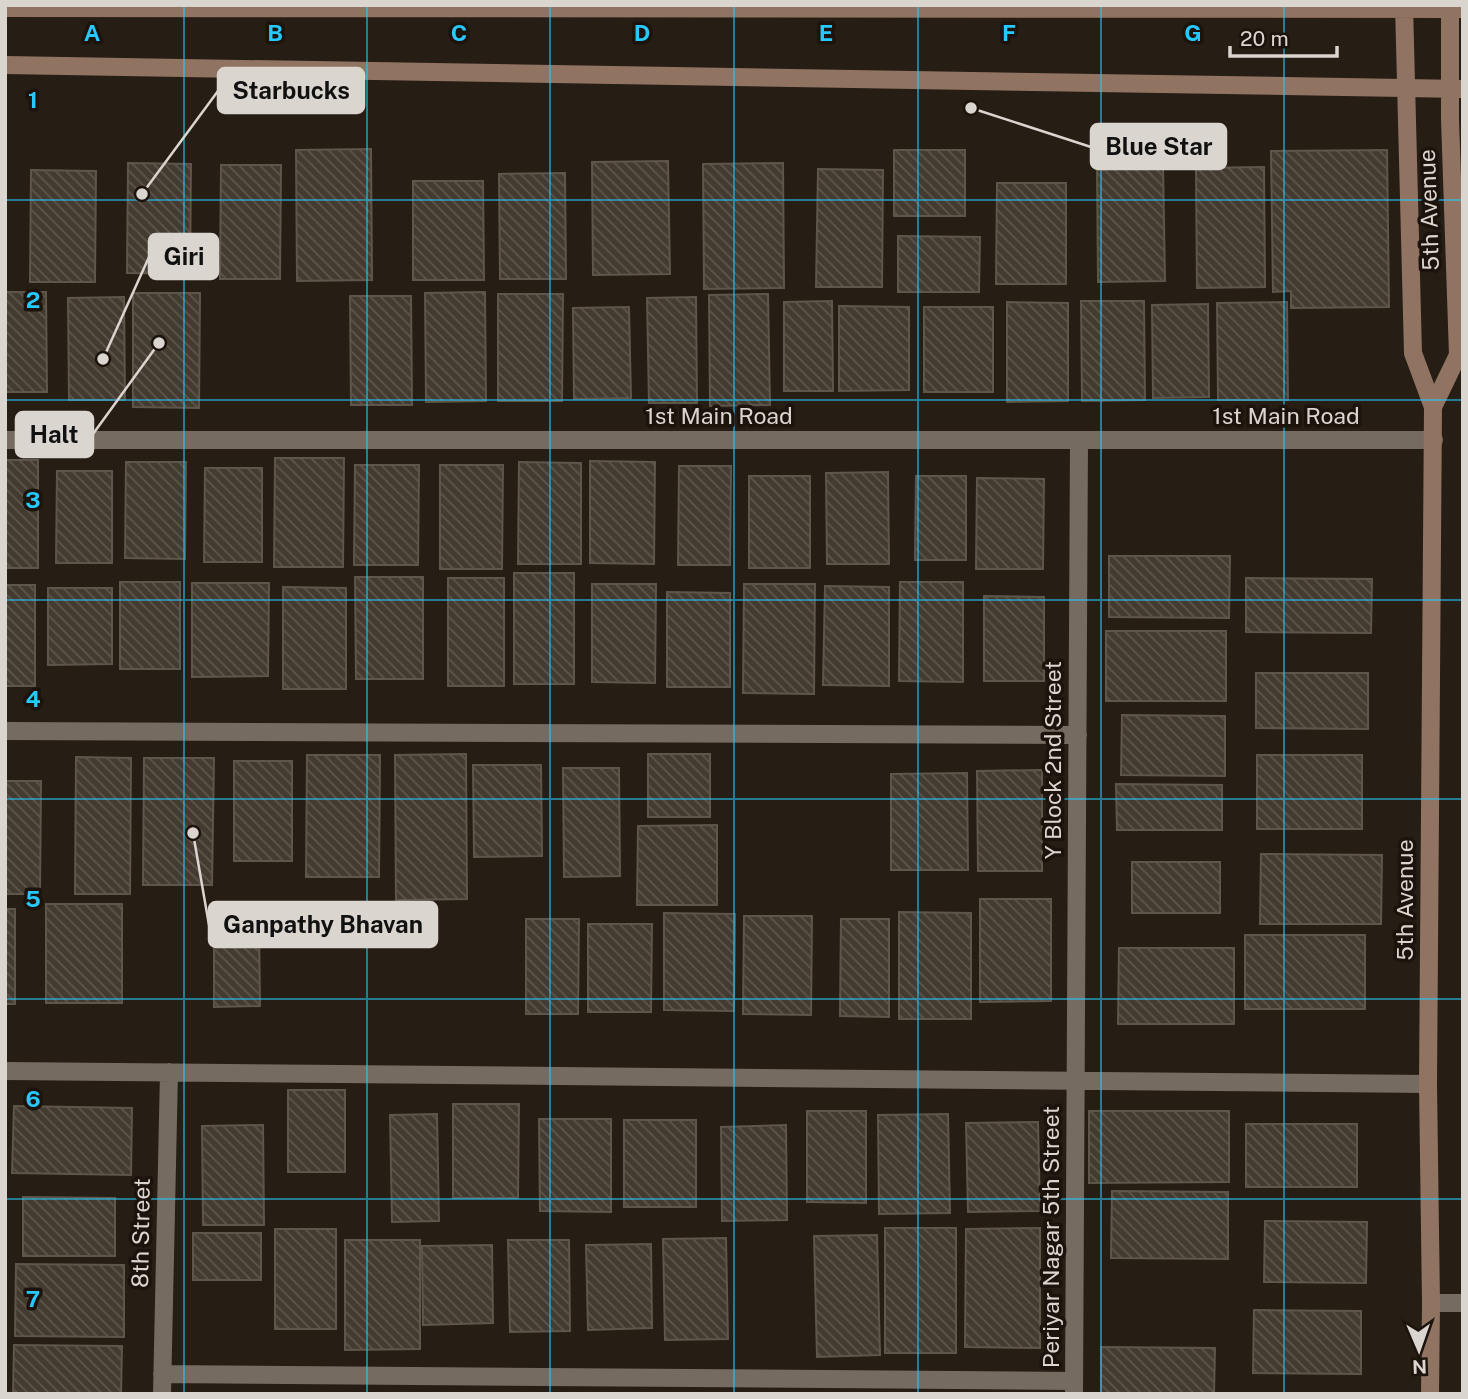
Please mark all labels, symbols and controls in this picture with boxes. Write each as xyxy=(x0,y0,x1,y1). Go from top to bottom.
scale bar xyxy=(1230,14,1337,58)
text: A xyxy=(84,19,101,46)
text: B xyxy=(267,19,283,46)
text: C xyxy=(451,19,467,46)
text: D xyxy=(634,19,650,46)
text: E xyxy=(819,19,833,46)
text: F xyxy=(1002,19,1016,46)
text: G xyxy=(1184,19,1202,46)
text: 20 m xyxy=(1240,26,1289,51)
callout: Starbucks xyxy=(218,68,364,113)
text: Starbucks xyxy=(232,76,350,104)
text: 1 xyxy=(28,86,38,113)
callout: Blue Star xyxy=(1091,124,1226,169)
text: Blue Star xyxy=(1105,132,1213,160)
street label: 5th Avenue xyxy=(1413,149,1444,271)
callout: Giri xyxy=(149,234,218,279)
text: Giri xyxy=(164,242,205,270)
text: 2 xyxy=(26,286,40,313)
street label: 1st Main Road xyxy=(645,402,793,429)
street label: 1st Main Road xyxy=(1212,402,1360,429)
callout: Halt xyxy=(16,412,93,457)
text: Halt xyxy=(29,420,79,448)
text: 3 xyxy=(25,486,41,513)
street label: Y Block 2nd Street xyxy=(1039,661,1066,859)
text: 4 xyxy=(25,685,41,712)
street label: 5th Avenue xyxy=(1391,839,1418,961)
text: 5 xyxy=(25,885,41,912)
callout: Ganpathy Bhavan xyxy=(209,902,437,947)
text: Ganpathy Bhavan xyxy=(223,910,423,938)
text: 6 xyxy=(25,1085,41,1112)
street label: Periyar Nagar 5th Street xyxy=(1037,1106,1064,1368)
street label: 8th Street xyxy=(126,1178,155,1288)
text: 7 xyxy=(26,1285,40,1312)
north arrow xyxy=(1384,1315,1454,1385)
text: N xyxy=(1412,1356,1427,1378)

